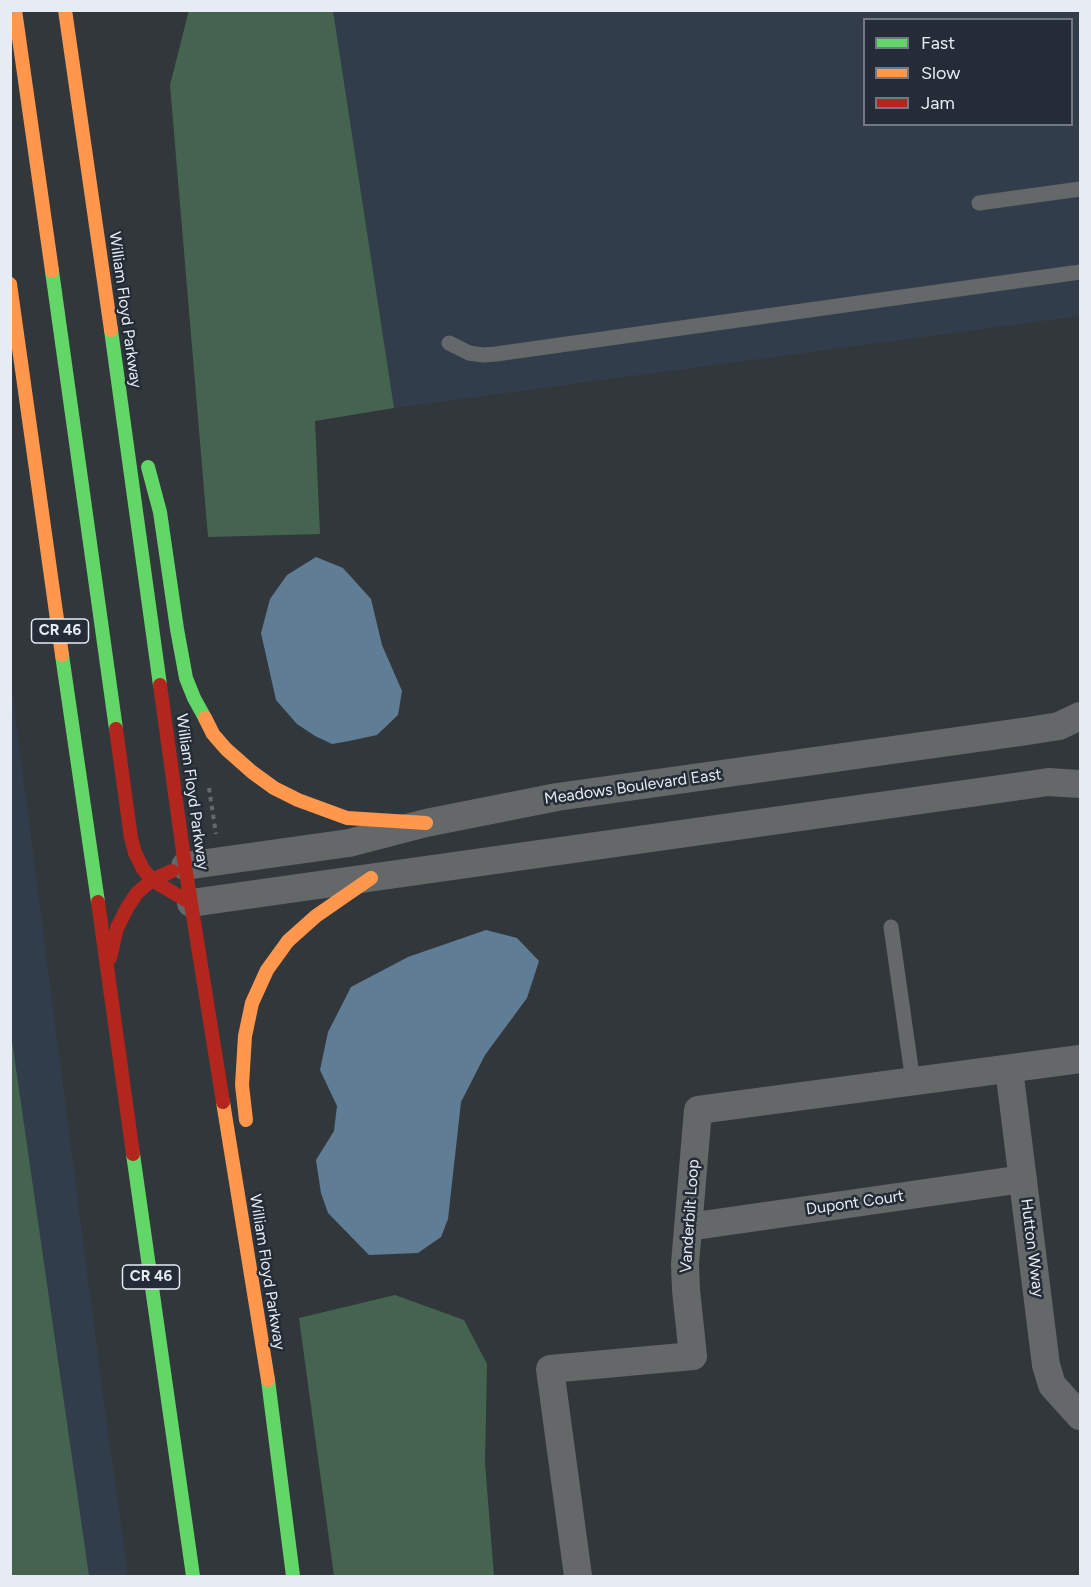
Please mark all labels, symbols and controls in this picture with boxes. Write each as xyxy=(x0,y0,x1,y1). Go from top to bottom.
legend xyxy=(863,18,1073,126)
text: Fast xyxy=(921,32,955,54)
text: Slow xyxy=(921,62,960,84)
text: Jam xyxy=(921,92,955,114)
street label: William Floyd Parkway xyxy=(105,231,145,389)
road number: CR 46 xyxy=(32,619,88,643)
street label: William Floyd Parkway xyxy=(172,713,212,871)
street label: Meadows Boulevard East xyxy=(543,765,723,809)
street label: Vanderbilt Loop xyxy=(676,1158,704,1274)
street label: Dupont Court xyxy=(805,1187,905,1219)
street label: William Floyd Parkway xyxy=(245,1193,289,1351)
street label: Hutton Wway xyxy=(1016,1198,1048,1298)
road number: CR 46 xyxy=(122,1265,180,1289)

